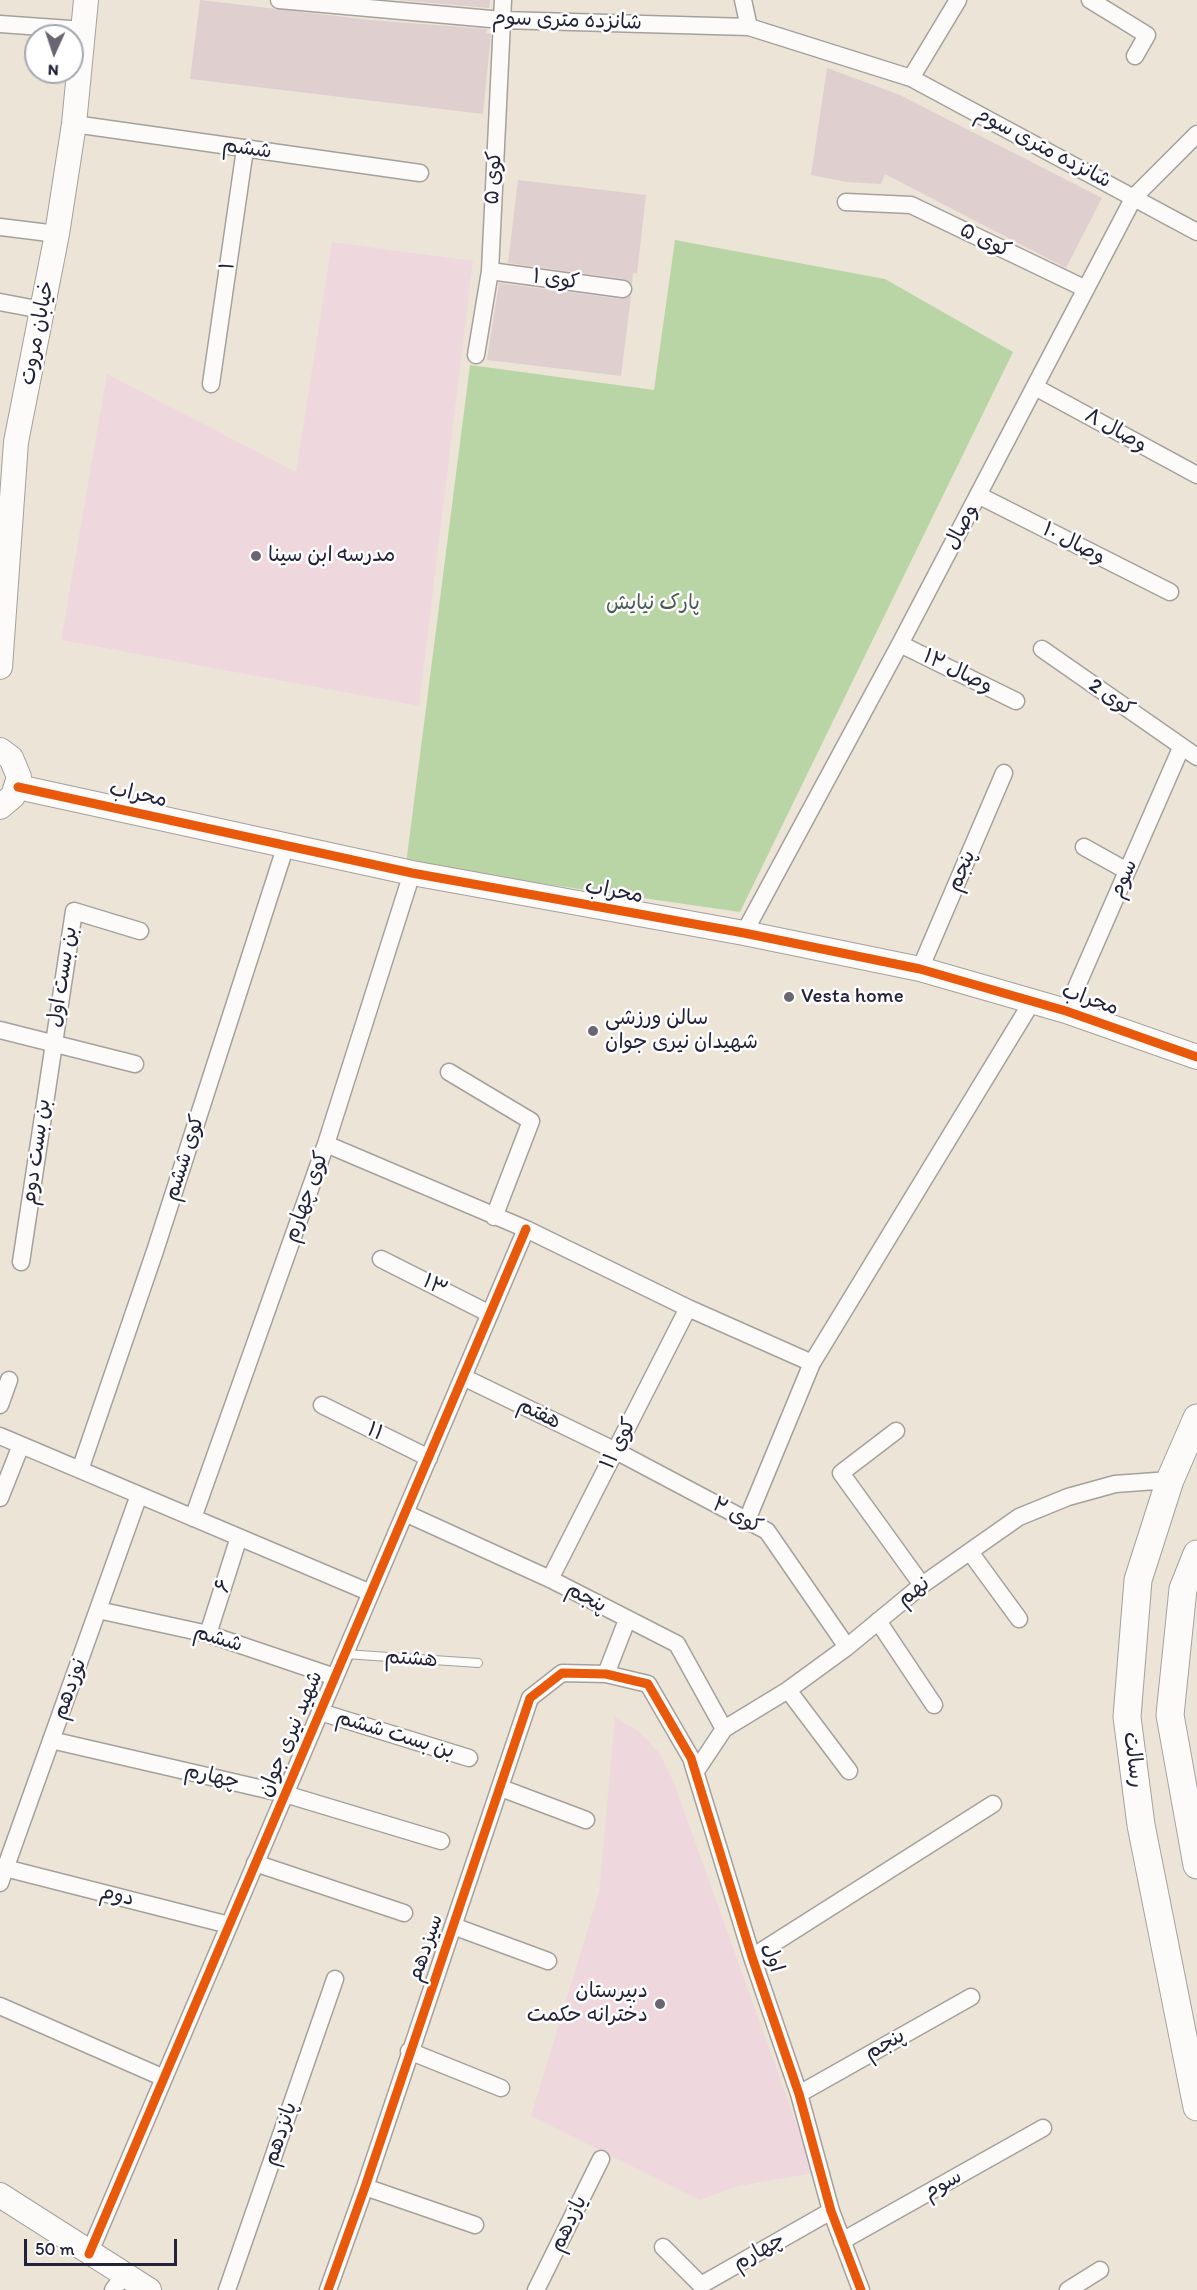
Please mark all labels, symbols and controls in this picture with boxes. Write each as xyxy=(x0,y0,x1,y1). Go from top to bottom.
street label: شانزده متری سوم xyxy=(492,6,642,36)
north arrow xyxy=(24,24,84,84)
text: N xyxy=(47,61,59,80)
street label: شانزده متری سوم xyxy=(971,102,1115,194)
street label: ششم xyxy=(221,133,273,165)
street label: کوی ۵ xyxy=(480,151,508,205)
street label: کوی ۵ xyxy=(955,218,1015,264)
street label: ۱ xyxy=(215,260,241,272)
street label: کوی ۱ xyxy=(531,264,581,296)
street label: خیابان مروت xyxy=(16,279,60,387)
street label: وصال ۸ xyxy=(1080,403,1152,459)
street label: وصال xyxy=(939,499,985,555)
street label: وصال ۱۰ xyxy=(1038,517,1110,571)
place label: مدرسه ابن سینا xyxy=(268,543,395,569)
marker: مدرسه ابن سینا xyxy=(249,549,263,563)
park label: پارک نیایش xyxy=(606,591,700,617)
street label: وصال ۱۲ xyxy=(919,644,997,700)
street label: کوی 2 xyxy=(1083,673,1139,723)
street label: محراب xyxy=(107,777,169,813)
street label: پنجم xyxy=(942,847,982,895)
street label: سوم xyxy=(1104,856,1144,902)
street label: محراب xyxy=(583,875,645,909)
street label: بن بست اول xyxy=(43,925,83,1029)
street label: محراب xyxy=(1058,979,1122,1021)
place label: Vesta home xyxy=(801,984,904,1010)
marker: Vesta home xyxy=(782,990,796,1004)
place label: سالن ورزشی شهیدان نیری جوان xyxy=(605,1006,758,1056)
marker: سالن ورزشی شهیدان نیری جوان xyxy=(586,1024,600,1038)
street label: بن بست دوم xyxy=(17,1097,57,1207)
street label: کوی ششم xyxy=(159,1112,211,1204)
street label: کوی چهارم xyxy=(279,1148,335,1246)
street label: ۱۳ xyxy=(418,1269,452,1303)
street label: هفتم xyxy=(513,1393,565,1435)
street label: کوی ۱۱ xyxy=(595,1414,643,1474)
street label: ۱۱ xyxy=(363,1417,387,1447)
street label: کوی ۲ xyxy=(708,1492,766,1540)
street label: نهم xyxy=(893,1572,935,1612)
street label: ۶ xyxy=(210,1576,238,1596)
street label: پنجم xyxy=(561,1577,611,1619)
street label: ششم xyxy=(191,1620,245,1658)
street label: هشتم xyxy=(384,1645,438,1673)
street label: نوزدهم xyxy=(47,1655,93,1723)
street label: شهید نیری جوان xyxy=(253,1667,329,1801)
street label: بن بست ششم xyxy=(333,1705,457,1765)
street label: رسالت xyxy=(1117,1730,1149,1790)
street label: چهارم xyxy=(182,1758,242,1796)
street label: دوم xyxy=(97,1880,137,1912)
street label: سیزدهم xyxy=(403,1911,449,1985)
street label: اول xyxy=(756,1940,788,1976)
place label: دبیرستان دخترانه حکمت xyxy=(527,1979,648,2029)
marker: دبیرستان دخترانه حکمت xyxy=(653,1997,667,2011)
street label: پنجم xyxy=(860,2024,910,2066)
street label: پانزدهم xyxy=(258,2099,304,2169)
street label: سوم xyxy=(919,2164,967,2206)
street label: یازدهم xyxy=(545,2192,593,2256)
scale bar xyxy=(27,2227,180,2265)
street label: چهارم xyxy=(729,2227,789,2277)
text: 50 m xyxy=(35,2238,75,2260)

